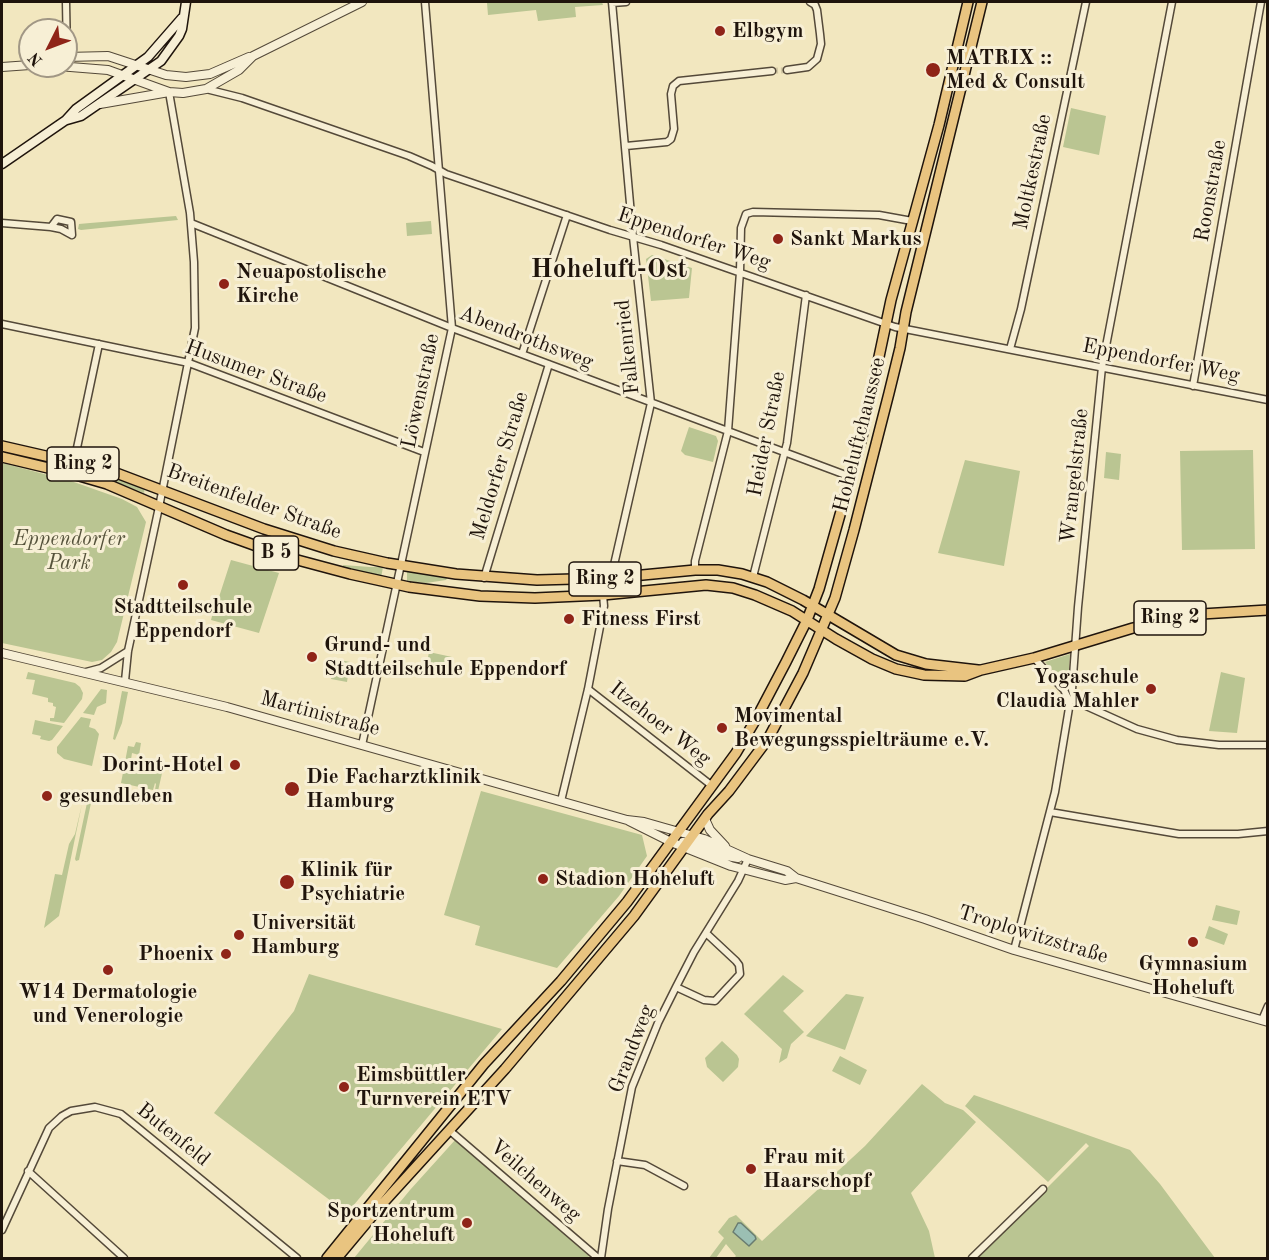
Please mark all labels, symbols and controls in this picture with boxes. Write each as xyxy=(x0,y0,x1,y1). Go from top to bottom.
north arrow xyxy=(18,18,78,78)
place label: Elbgym xyxy=(732,18,803,44)
marker: Elbgym xyxy=(713,24,727,38)
place label: MATRIX :: Med & Consult xyxy=(946,45,1085,95)
text: N xyxy=(26,49,46,69)
marker: MATRIX :: Med & Consult xyxy=(924,61,942,79)
street label: Moltkestraße xyxy=(1008,112,1058,232)
street label: Roonstraße xyxy=(1190,138,1232,244)
street label: Eppendorfer Weg xyxy=(614,202,774,276)
place label: Sankt Markus xyxy=(790,226,921,252)
marker: Sankt Markus xyxy=(771,232,785,246)
district label: Hoheluft-Ost xyxy=(531,254,687,286)
place label: Neuapostolische Kirche xyxy=(236,259,387,309)
marker: Neuapostolische Kirche xyxy=(217,277,231,291)
street label: Falkenried xyxy=(610,298,646,396)
street label: Abendrothsweg xyxy=(455,301,597,375)
street label: Löwenstraße xyxy=(397,331,445,451)
street label: Eppendorfer Weg xyxy=(1080,333,1242,389)
street label: Husumer Straße xyxy=(182,335,330,409)
street label: Hoheluftchaussee xyxy=(829,355,891,515)
street label: Heider Straße xyxy=(743,369,791,499)
street label: Meldorfer Straße xyxy=(465,389,535,543)
street label: Wrangelstraße xyxy=(1055,407,1095,545)
road number: Ring 2 xyxy=(47,447,119,481)
street label: Breitenfelder Straße xyxy=(163,459,345,545)
park label: Eppendorfer Park xyxy=(13,526,125,576)
road number: B 5 xyxy=(254,536,298,570)
road number: Ring 2 xyxy=(569,562,641,596)
marker: Stadtteilschule Eppendorf xyxy=(176,578,190,592)
place label: Stadtteilschule Eppendorf xyxy=(113,594,253,644)
road number: Ring 2 xyxy=(1134,601,1206,635)
place label: Fitness First xyxy=(581,606,701,632)
marker: Fitness First xyxy=(562,612,576,626)
place label: Grund- und Stadtteilschule Eppendorf xyxy=(324,632,566,682)
marker: Grund- und Stadtteilschule Eppendorf xyxy=(305,650,319,664)
place label: Yogaschule Claudia Mahler xyxy=(996,664,1139,714)
street label: Itzehoer Weg xyxy=(604,677,716,771)
marker: Yogaschule Claudia Mahler xyxy=(1144,682,1158,696)
street label: Martinistraße xyxy=(257,686,383,742)
place label: Movimental Bewegungsspielträume e.V. xyxy=(734,703,989,753)
marker: Movimental Bewegungsspielträume e.V. xyxy=(715,721,729,735)
place label: Dorint-Hotel xyxy=(102,752,223,778)
marker: Dorint-Hotel xyxy=(228,758,242,772)
place label: Die Facharztklinik Hamburg xyxy=(306,764,481,814)
marker: Die Facharztklinik Hamburg xyxy=(283,780,301,798)
place label: gesundleben xyxy=(59,783,173,809)
marker: gesundleben xyxy=(40,789,54,803)
place label: Klinik für Psychiatrie xyxy=(300,857,405,907)
place label: Stadion Hoheluft xyxy=(555,866,715,892)
marker: Stadion Hoheluft xyxy=(536,872,550,886)
marker: Klinik für Psychiatrie xyxy=(278,873,296,891)
street label: Troplowitzstraße xyxy=(955,900,1111,970)
place label: Universität Hamburg xyxy=(251,910,356,960)
marker: Universität Hamburg xyxy=(232,928,246,942)
marker: Gymnasium Hoheluft xyxy=(1186,935,1200,949)
place label: Phoenix xyxy=(138,941,214,967)
marker: Phoenix xyxy=(219,947,233,961)
place label: Gymnasium Hoheluft xyxy=(1139,951,1247,1001)
marker: W14 Dermatologie und Venerologie xyxy=(101,963,115,977)
place label: W14 Dermatologie und Venerologie xyxy=(19,979,197,1029)
street label: Grandweg xyxy=(604,1001,660,1097)
place label: Eimsbüttler Turnverein ETV xyxy=(356,1062,512,1112)
marker: Eimsbüttler Turnverein ETV xyxy=(337,1080,351,1094)
street label: Butenfeld xyxy=(131,1098,215,1172)
street label: Veilchenweg xyxy=(484,1134,586,1228)
place label: Frau mit Haarschopf xyxy=(763,1144,871,1194)
marker: Frau mit Haarschopf xyxy=(744,1162,758,1176)
place label: Sportzentrum Hoheluft xyxy=(327,1198,455,1248)
marker: Sportzentrum Hoheluft xyxy=(460,1216,474,1230)

